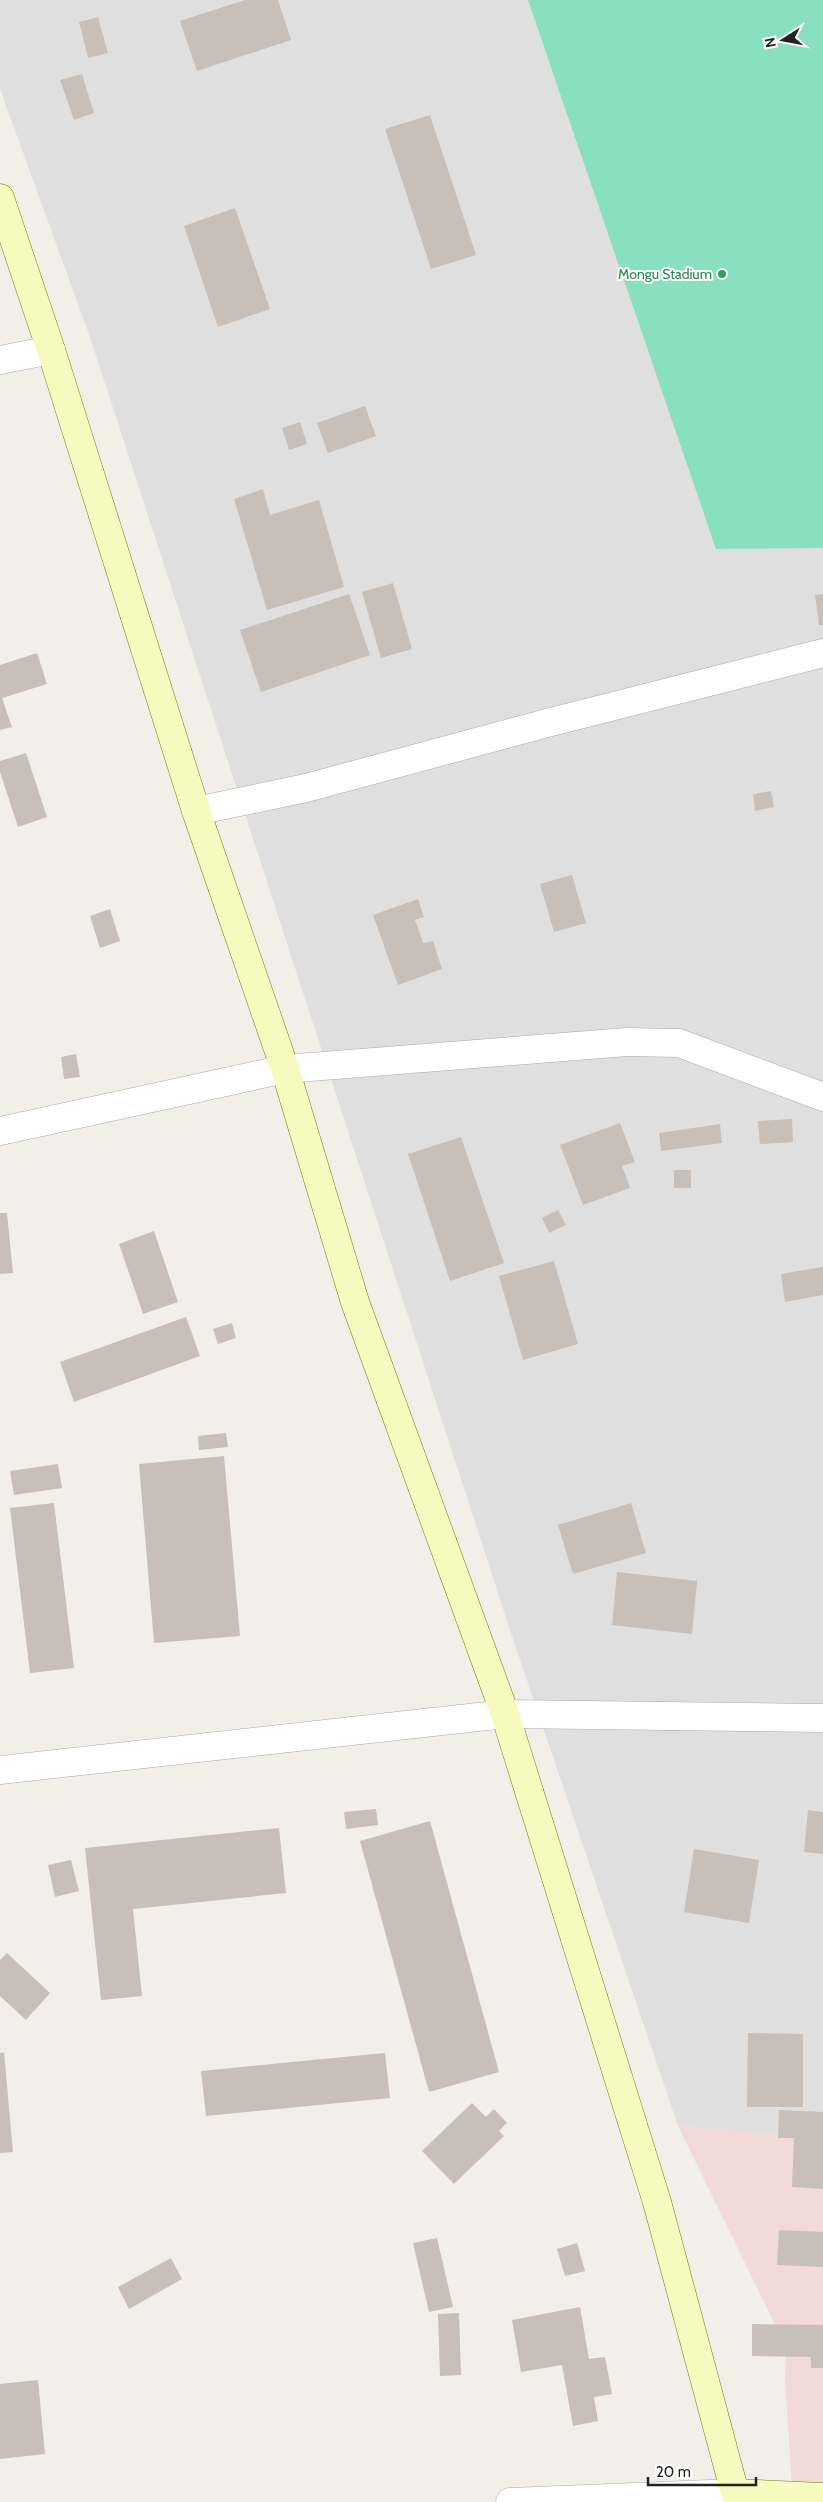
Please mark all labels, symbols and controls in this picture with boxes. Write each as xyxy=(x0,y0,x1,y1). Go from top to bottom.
north arrow xyxy=(758,15,808,65)
text: N xyxy=(760,36,780,49)
place label: Mongu Stadium xyxy=(618,265,712,283)
marker: Mongu Stadium xyxy=(716,268,728,280)
scale bar xyxy=(648,2454,756,2486)
text: 20 m xyxy=(656,2463,691,2481)

